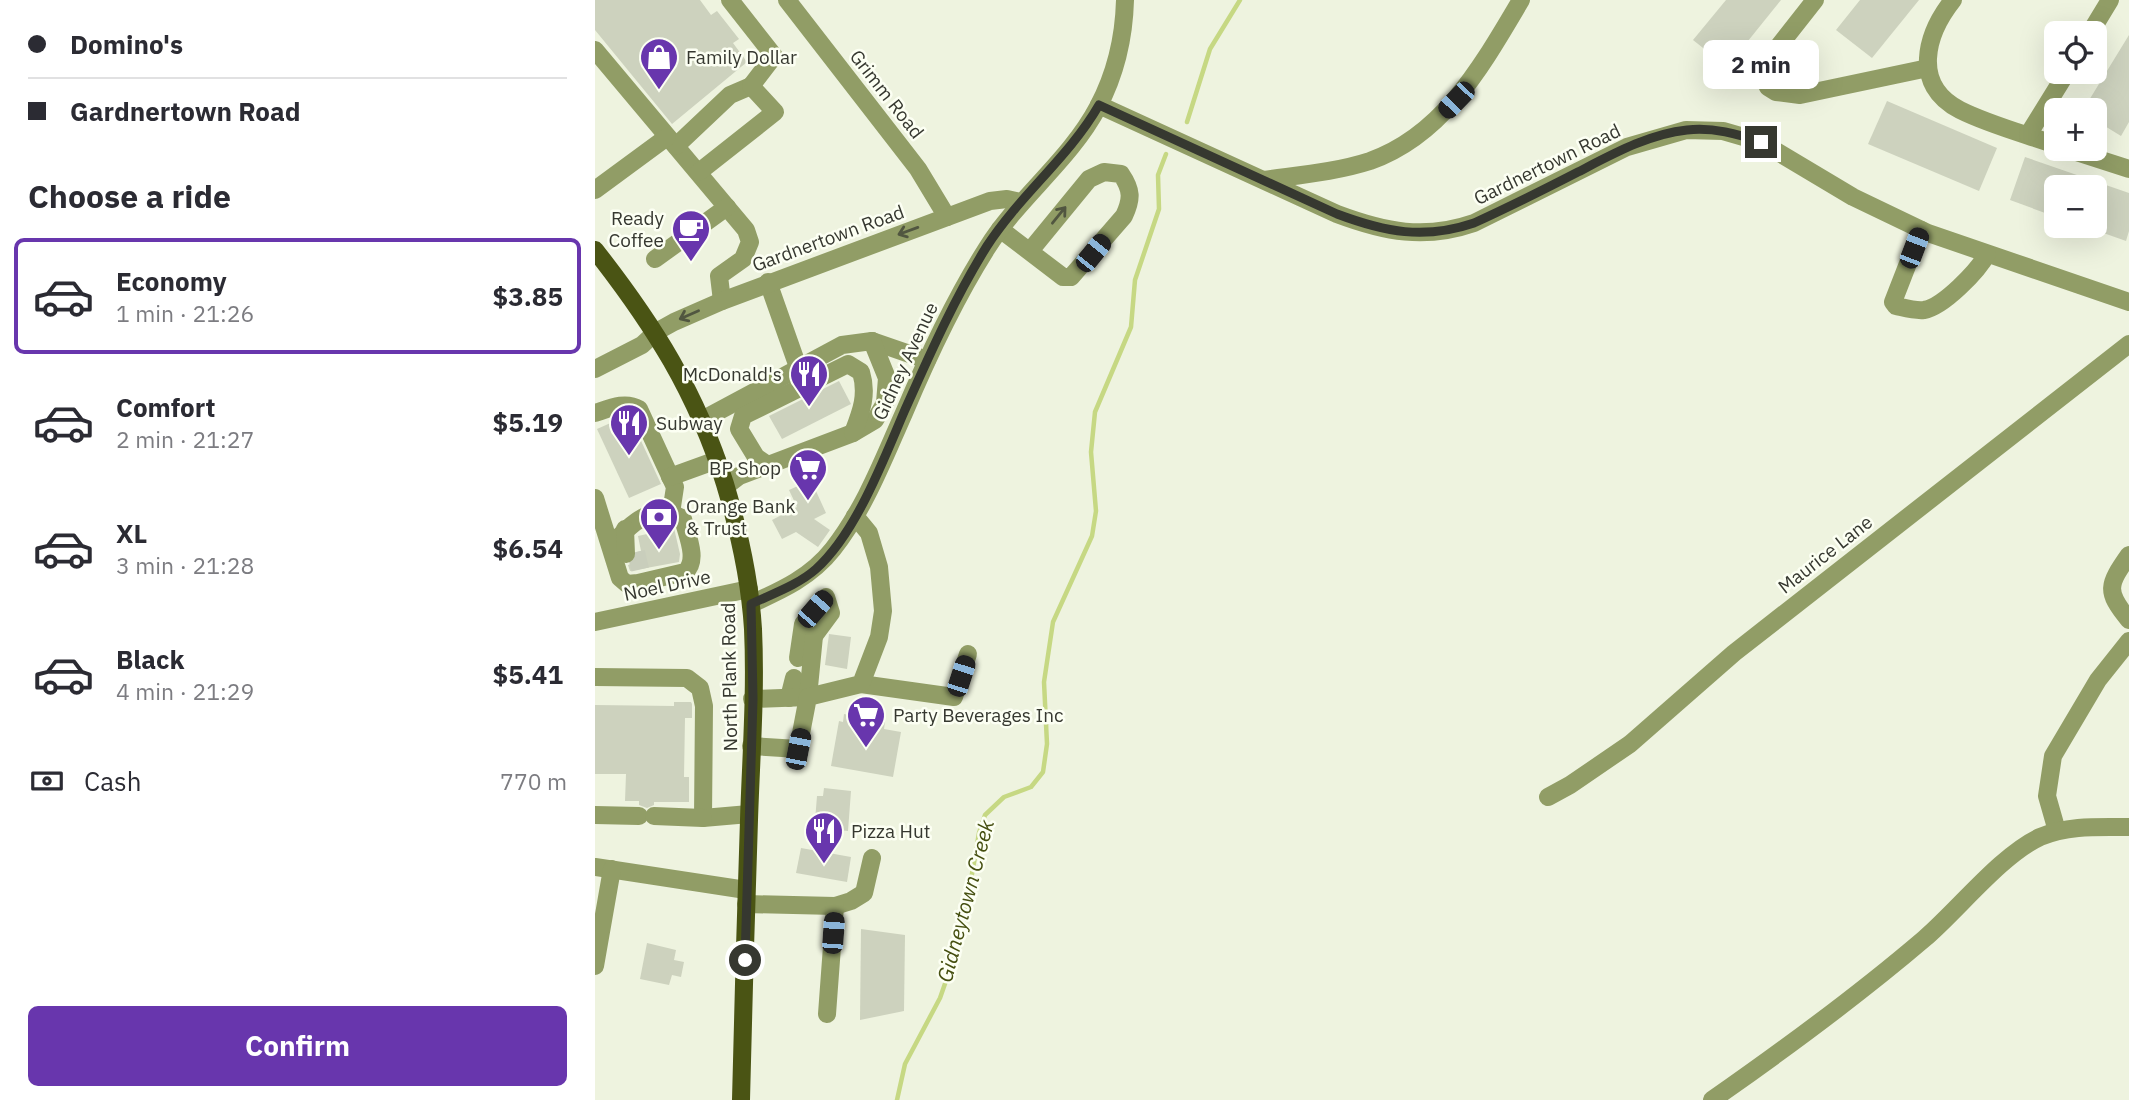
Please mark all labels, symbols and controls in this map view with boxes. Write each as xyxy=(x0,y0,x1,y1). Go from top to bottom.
map controls xyxy=(2044,21,2107,238)
button: locate xyxy=(2044,21,2107,84)
text: Domino's xyxy=(70,27,183,61)
shop icon: Family Dollar xyxy=(638,36,680,91)
callout: 2 min xyxy=(1703,40,1819,90)
place label: Family Dollar xyxy=(686,45,797,69)
street label: Grimm Road xyxy=(845,45,929,143)
text: 2 min xyxy=(1731,49,1791,79)
car xyxy=(1434,78,1479,122)
text: Gardnertown Road xyxy=(70,94,301,128)
button: + xyxy=(2044,98,2107,161)
street label: Gardnertown Road xyxy=(1470,118,1624,210)
route end xyxy=(1745,126,1777,158)
text: Choose a ride xyxy=(28,175,231,217)
button: − xyxy=(2044,175,2107,238)
street label: Gardnertown Road xyxy=(749,199,907,277)
place label: Ready Coffee xyxy=(609,206,665,252)
one-way arrow xyxy=(1051,207,1067,225)
cafe icon: Ready Coffee xyxy=(670,208,712,263)
car xyxy=(1897,225,1932,271)
one-way arrow xyxy=(898,226,920,238)
car xyxy=(1072,230,1115,276)
text: Economy xyxy=(116,264,227,298)
icon: car xyxy=(32,265,95,328)
text: $3.85 xyxy=(493,279,563,313)
text: 1 min · 21:26 xyxy=(116,298,254,328)
street label: Gidney Avenue xyxy=(867,298,943,424)
one-way arrow xyxy=(679,309,700,322)
restaurant icon: McDonald's xyxy=(788,353,830,408)
place label: McDonald's xyxy=(683,362,782,386)
text: Comfort xyxy=(116,390,215,424)
icon: car xyxy=(32,391,95,454)
restaurant icon: Subway xyxy=(608,402,650,457)
text: $5.19 xyxy=(493,405,563,439)
place label: Subway xyxy=(656,411,723,435)
text: 2 min · 21:27 xyxy=(116,424,254,454)
supermarket icon: BP Shop xyxy=(787,447,829,502)
place label: BP Shop xyxy=(709,456,781,480)
place label: Orange Bank & Trust xyxy=(686,494,795,540)
bank icon: Orange Bank & Trust xyxy=(638,496,680,551)
street label: Maurice Lane xyxy=(1773,510,1877,598)
text: XL xyxy=(116,516,147,550)
icon: car xyxy=(32,517,95,580)
text: $6.54 xyxy=(493,531,563,565)
text: 3 min · 21:28 xyxy=(116,550,254,580)
street label: Noel Drive xyxy=(621,564,713,606)
car xyxy=(794,586,837,632)
street label: North Plank Road xyxy=(716,602,742,752)
text: Black xyxy=(116,642,184,676)
icon: car xyxy=(32,643,95,706)
car xyxy=(945,653,978,699)
text: $5.41 xyxy=(493,657,563,691)
text: 4 min · 21:29 xyxy=(116,676,254,706)
supermarket icon: Party Beverages Inc xyxy=(845,694,887,749)
place label: Party Beverages Inc xyxy=(893,703,1064,727)
car xyxy=(784,726,813,772)
icon: cash xyxy=(28,762,66,800)
text: Cash xyxy=(84,764,141,798)
text: 770 m xyxy=(500,766,567,796)
restaurant icon: Pizza Hut xyxy=(803,810,845,865)
water label: Gidneytown Creek xyxy=(930,815,1000,985)
place label: Pizza Hut xyxy=(851,819,930,843)
car xyxy=(822,911,845,955)
route start xyxy=(729,944,761,976)
button: Confirm xyxy=(28,1006,567,1086)

